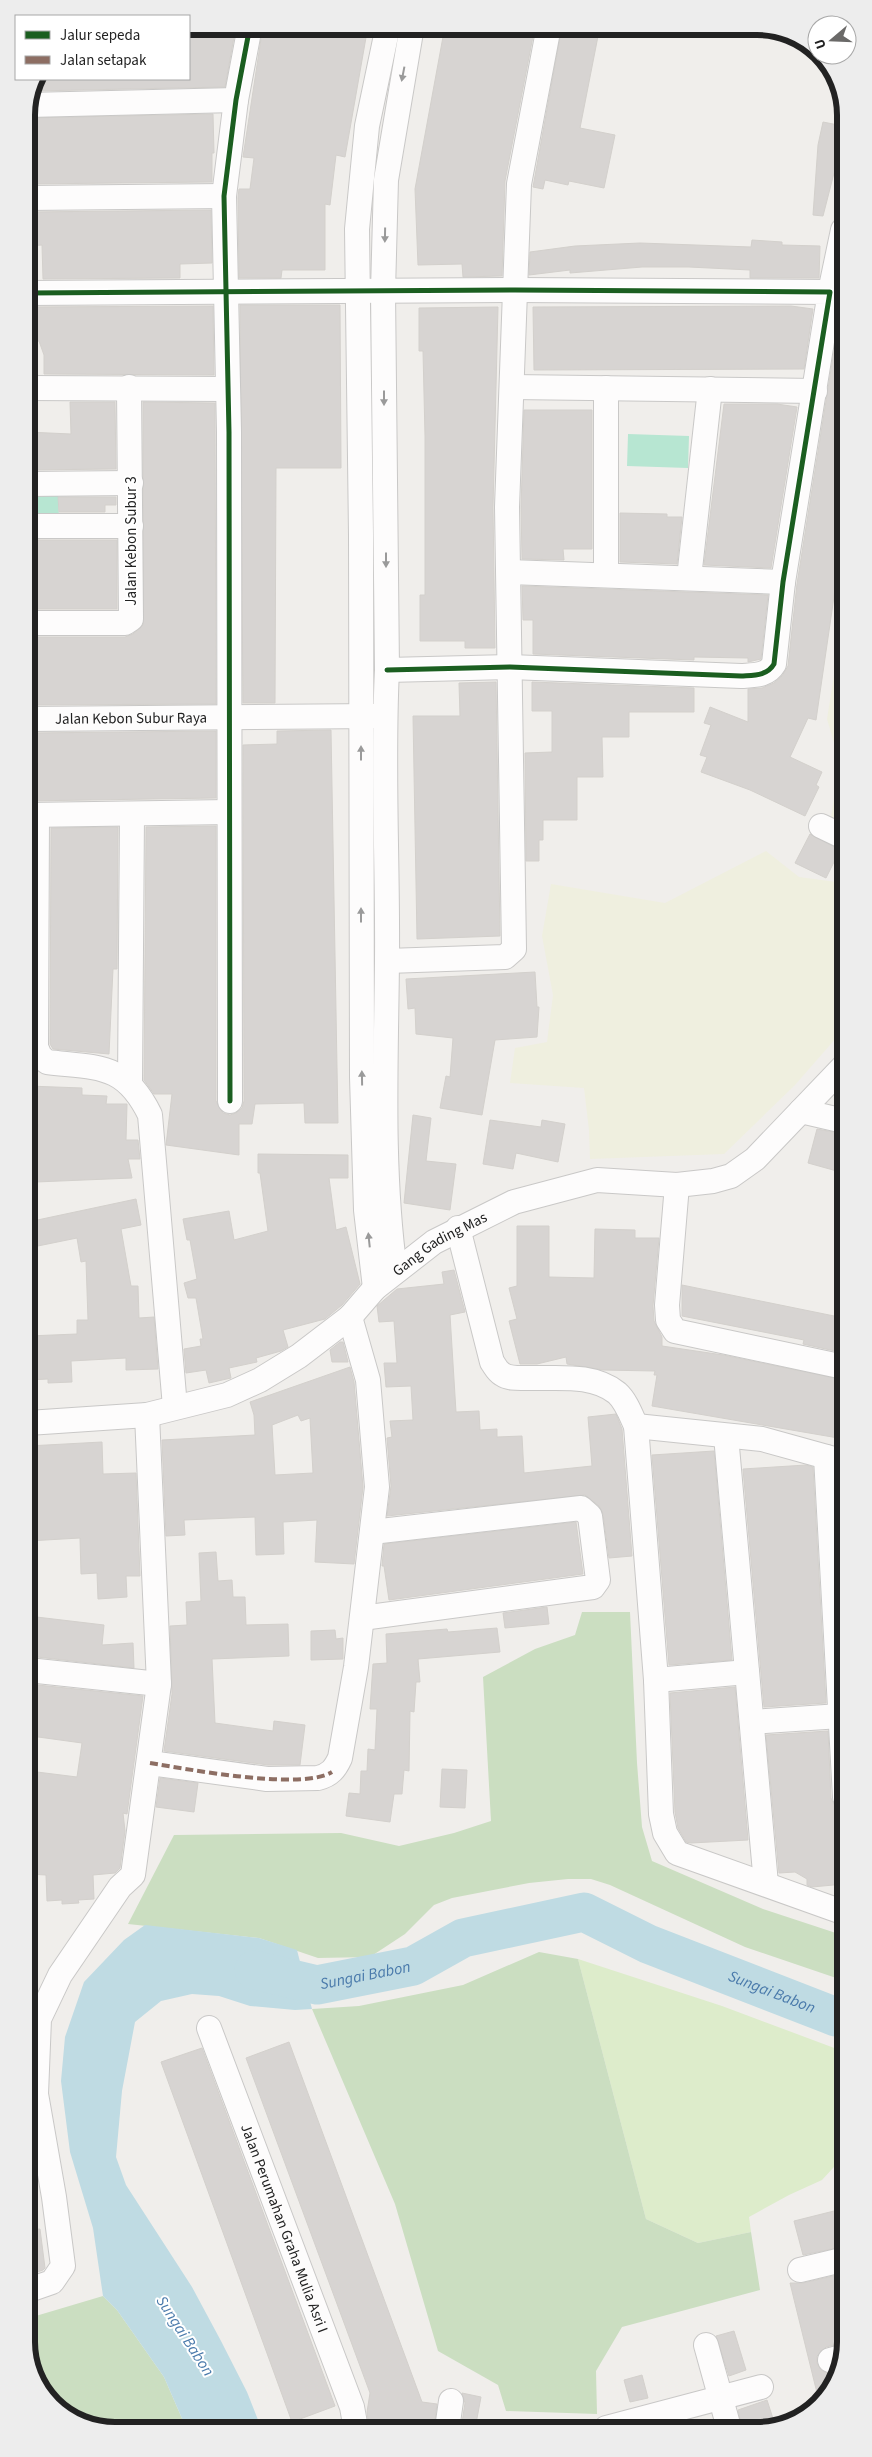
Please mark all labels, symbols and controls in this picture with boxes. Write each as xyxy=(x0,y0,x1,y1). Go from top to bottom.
legend xyxy=(15,15,190,80)
north arrow xyxy=(807,15,857,65)
text: Jalur sepeda xyxy=(60,25,140,46)
text: U xyxy=(810,36,832,52)
text: Jalan setapak xyxy=(60,50,147,71)
one-way arrow xyxy=(399,67,407,83)
one-way arrow xyxy=(381,228,389,244)
one-way arrow xyxy=(380,390,388,406)
street label: Jalan Kebon Subur 3 xyxy=(121,476,142,606)
one-way arrow xyxy=(382,553,390,569)
street label: Jalan Kebon Subur Raya xyxy=(55,707,207,729)
one-way arrow xyxy=(357,744,365,760)
one-way arrow xyxy=(357,907,365,923)
one-way arrow xyxy=(358,1069,366,1085)
street label: Gang Gading Mas xyxy=(388,1207,491,1281)
one-way arrow xyxy=(365,1232,373,1248)
water label: Sungai Babon xyxy=(318,1956,412,1995)
water label: Sungai Babon xyxy=(725,1965,819,2019)
street label: Jalan Perumahan Graha Mulia Asri I xyxy=(236,2121,333,2336)
water label: Sungai Babon xyxy=(151,2292,219,2380)

